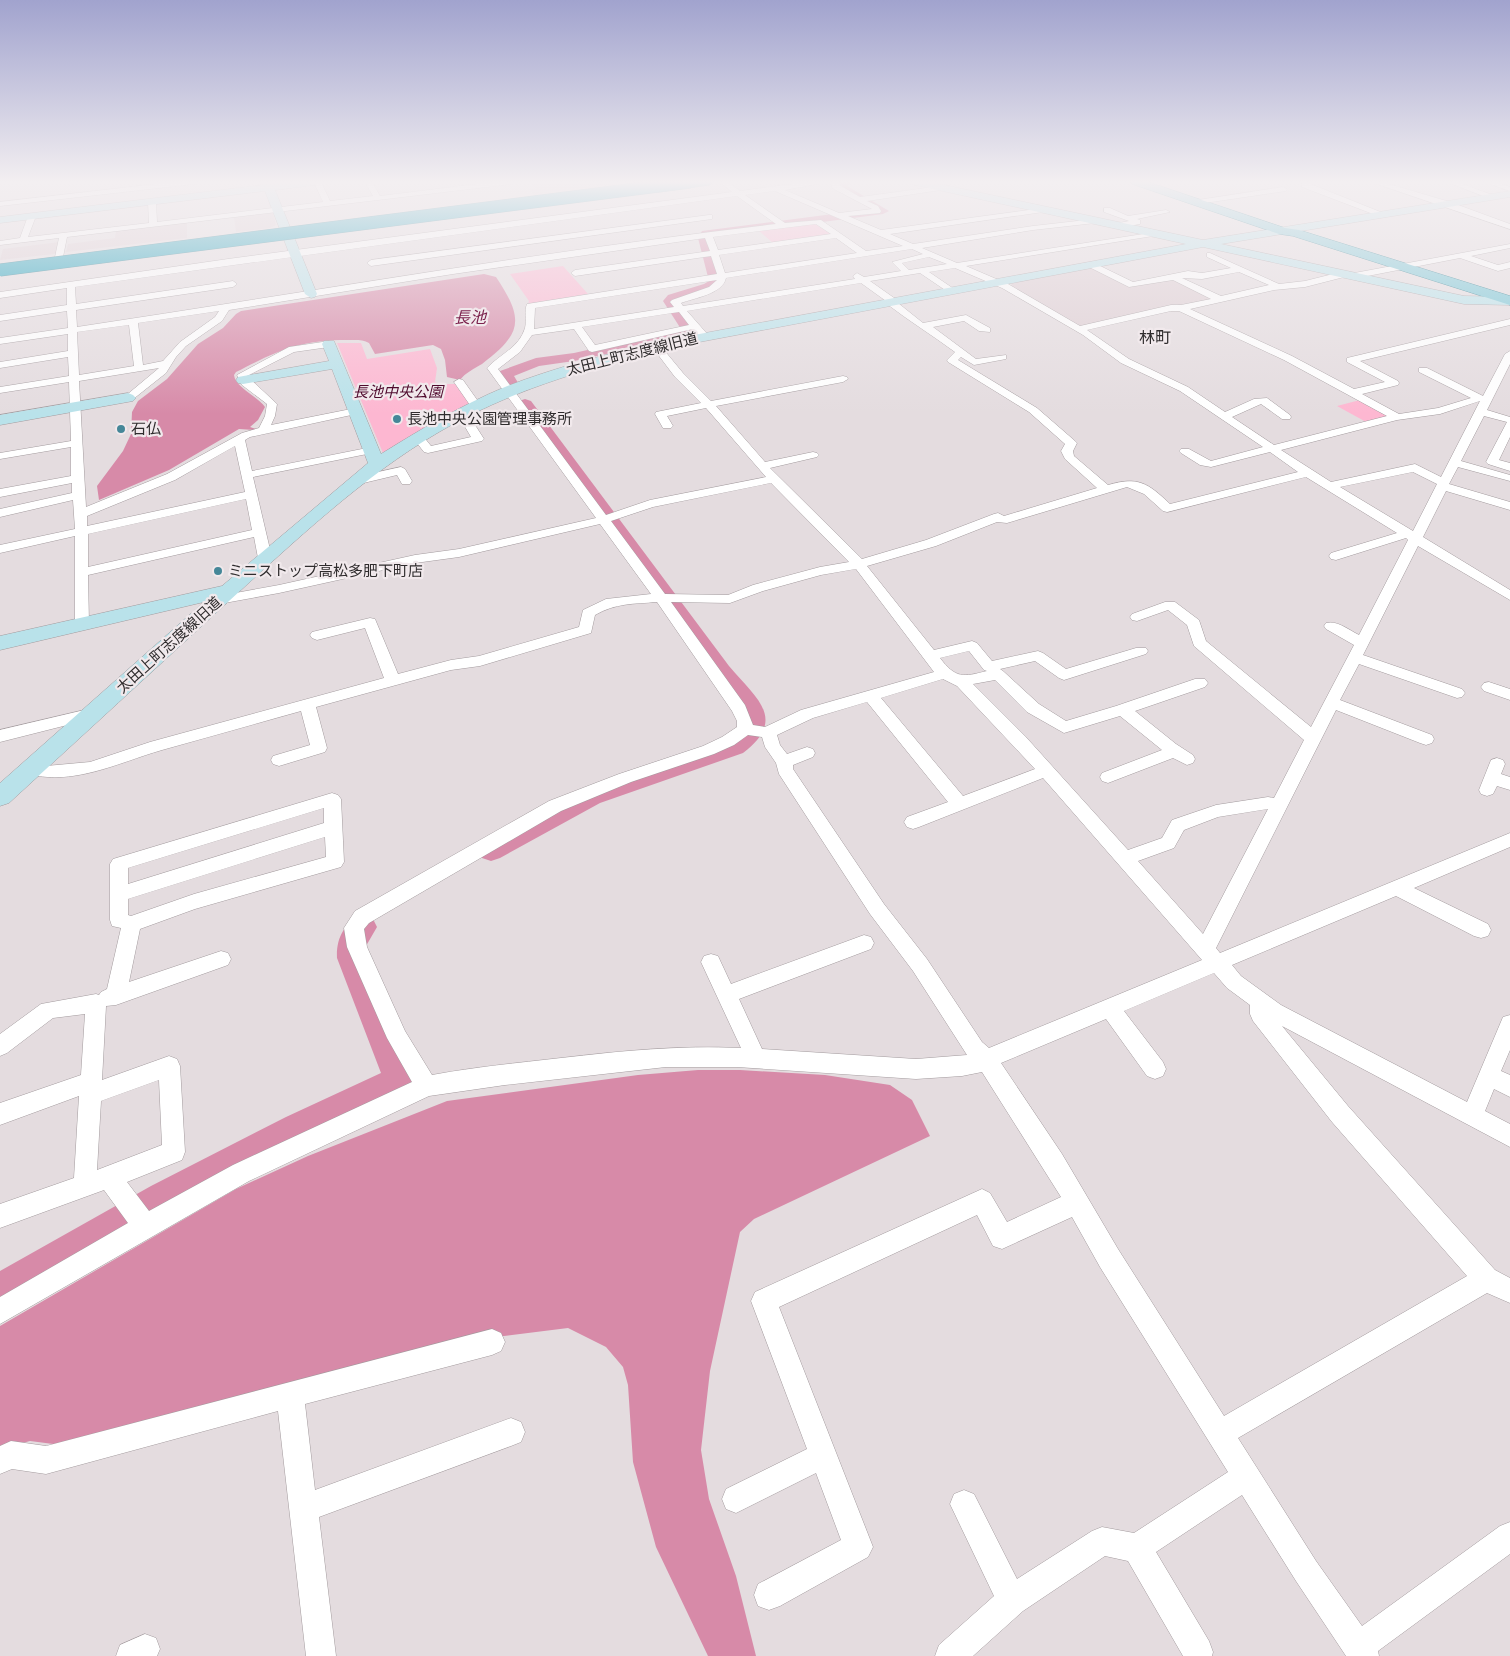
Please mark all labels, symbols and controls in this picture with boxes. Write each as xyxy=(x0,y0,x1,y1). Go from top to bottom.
water label: 長池 xyxy=(454,306,488,328)
district label: 林町 xyxy=(1139,326,1171,348)
street label: 太田上町志度線旧道 xyxy=(564,327,700,379)
park label: 長池中央公園 xyxy=(353,381,445,401)
place label: 長池中央公園管理事務所 xyxy=(407,408,572,428)
marker: 長池中央公園管理事務所 xyxy=(391,413,403,425)
place label: 石仏 xyxy=(131,418,161,438)
marker: 石仏 xyxy=(115,423,127,435)
place label: ミニストップ高松多肥下町店 xyxy=(228,560,423,580)
marker: ミニストップ高松多肥下町店 xyxy=(212,565,224,577)
street label: 太田上町志度線旧道 xyxy=(111,592,225,697)

